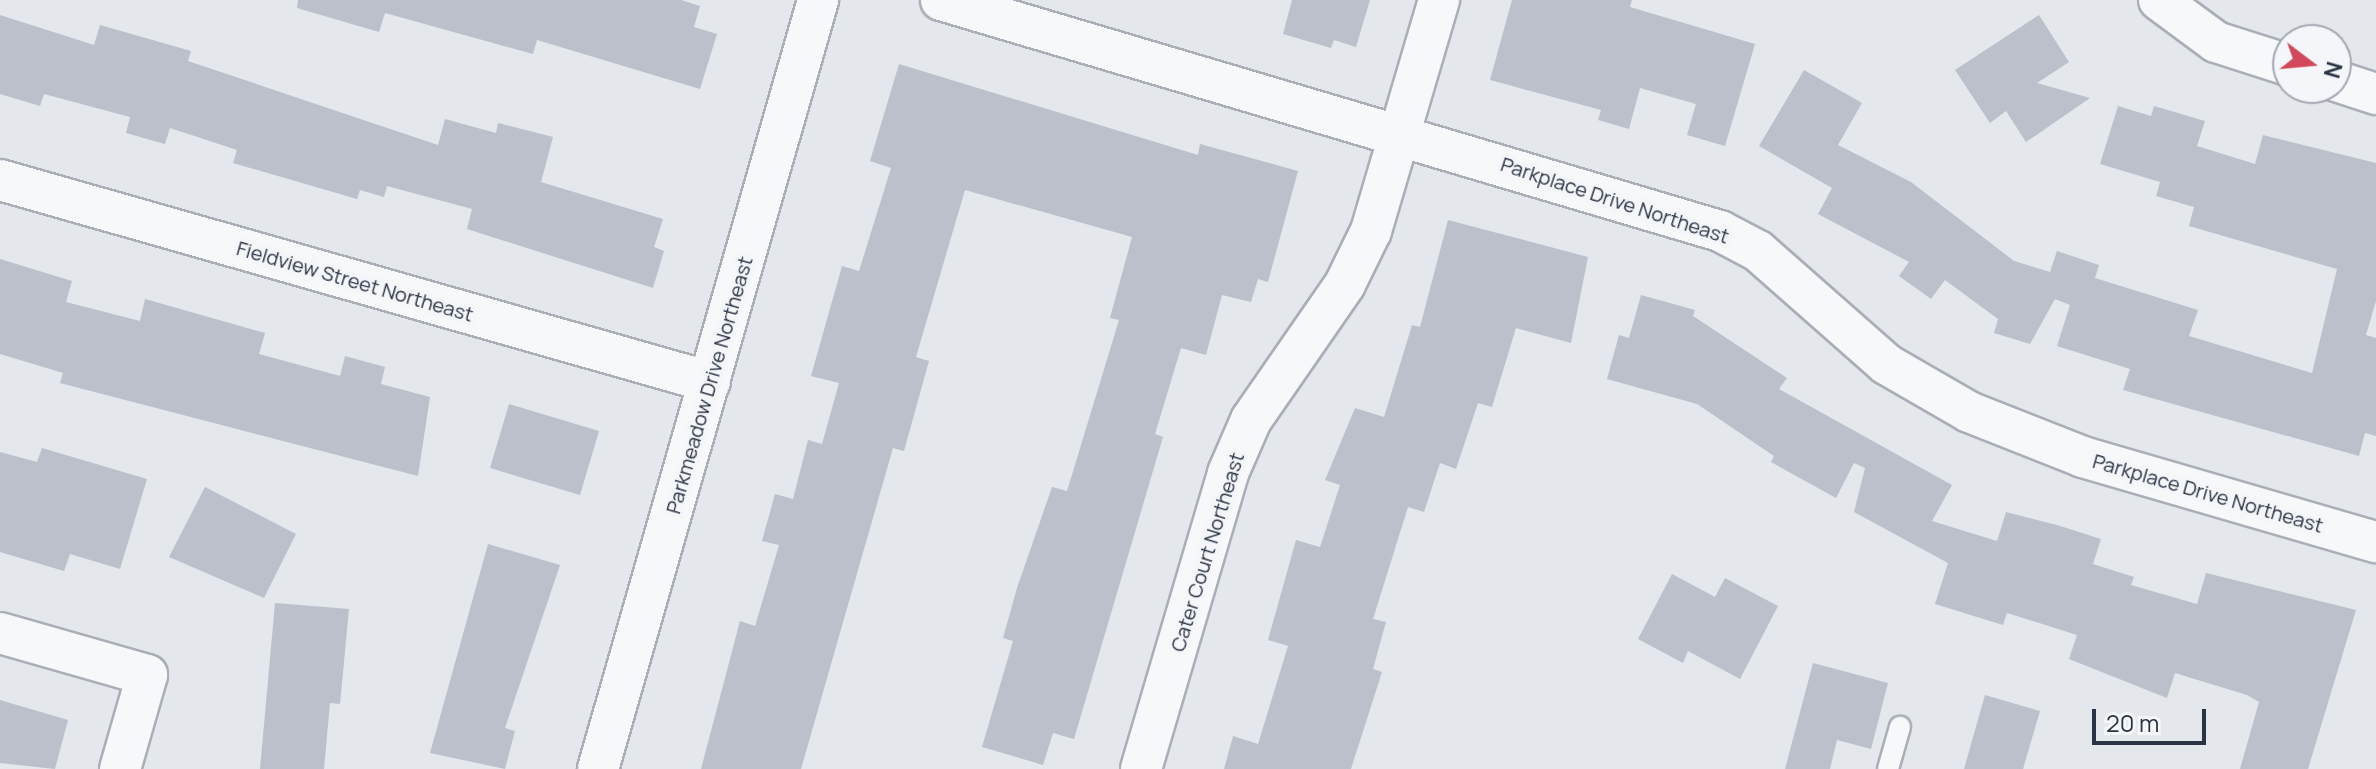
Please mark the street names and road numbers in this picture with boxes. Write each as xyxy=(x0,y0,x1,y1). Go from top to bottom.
street label: Parkplace Drive Northeast xyxy=(1498,152,1732,248)
street label: Fieldview Street Northeast xyxy=(234,236,476,326)
street label: Parkmeadow Drive Northeast xyxy=(661,254,757,516)
street label: Parkplace Drive Northeast xyxy=(2090,449,2326,537)
street label: Cater Court Northeast xyxy=(1165,450,1249,654)

